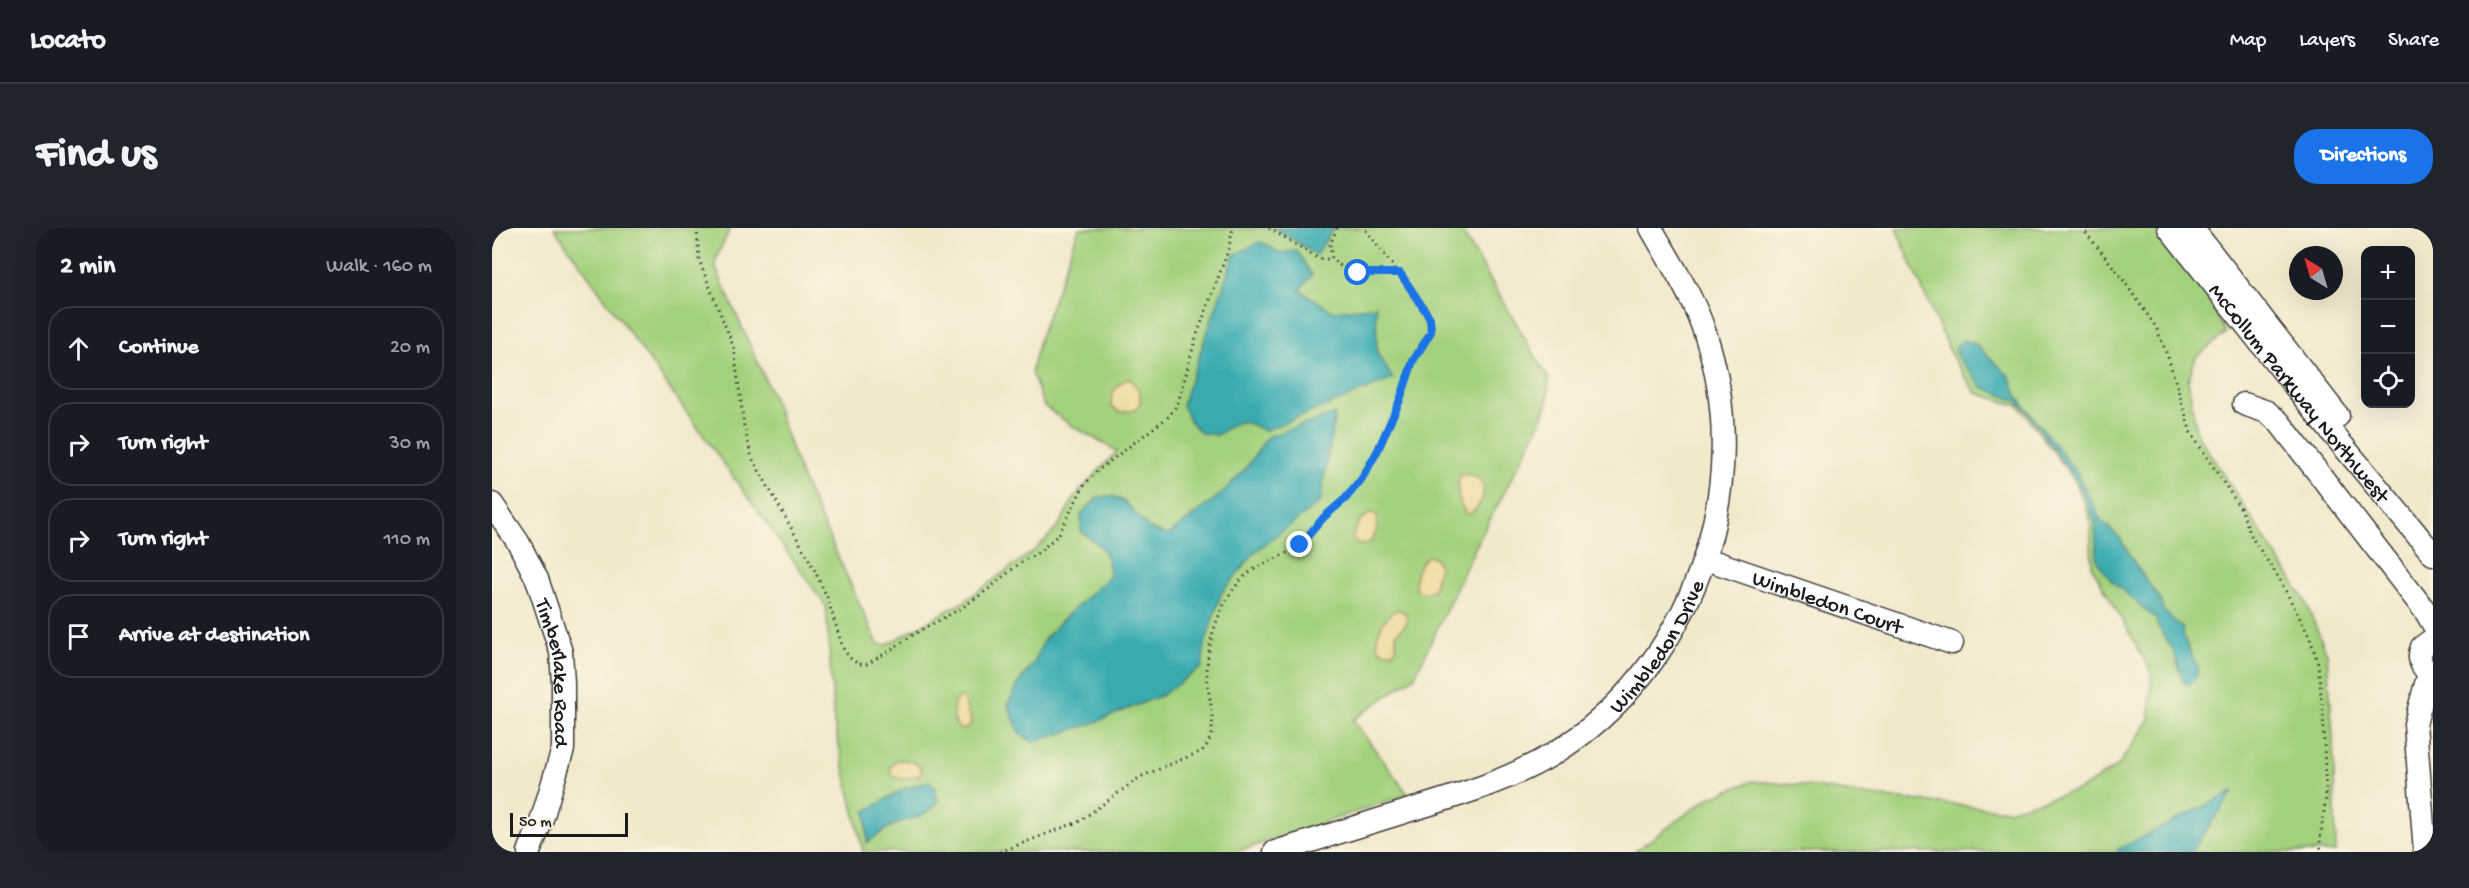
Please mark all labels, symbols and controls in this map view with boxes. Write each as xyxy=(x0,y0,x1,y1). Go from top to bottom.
text: Locato xyxy=(30,25,106,58)
text: Map xyxy=(2230,29,2266,54)
text: Layers xyxy=(2299,29,2355,54)
text: Share xyxy=(2388,29,2439,54)
button: Directions xyxy=(2294,129,2433,184)
text: Find us xyxy=(36,132,156,181)
north arrow xyxy=(2289,246,2343,300)
map controls xyxy=(2361,246,2415,408)
button: + xyxy=(2361,246,2415,300)
text: 2 min xyxy=(60,252,115,283)
text: Walk · 160 m xyxy=(326,256,432,279)
route start xyxy=(1344,259,1370,285)
street label: McCollum Parkway Northwest xyxy=(2201,279,2395,511)
button: − xyxy=(2361,300,2415,354)
icon: ahead xyxy=(62,332,95,365)
text: Continue xyxy=(119,335,199,361)
text: 20 m xyxy=(390,337,430,360)
button: locate xyxy=(2361,354,2415,408)
icon: right xyxy=(62,428,95,461)
text: Turn right xyxy=(119,431,207,457)
text: 30 m xyxy=(389,433,430,456)
icon: right xyxy=(62,524,95,557)
text: Turn right xyxy=(119,527,207,553)
text: 110 m xyxy=(384,529,430,552)
route end xyxy=(1286,531,1312,557)
street label: Wimbledon Court xyxy=(1748,567,1907,643)
street label: Wimbledon Drive xyxy=(1605,576,1712,721)
street label: Timberlake Road xyxy=(527,594,572,749)
icon: arrive xyxy=(62,620,95,653)
text: Arrive at destination xyxy=(119,623,309,649)
scale bar xyxy=(510,810,628,838)
text: 50 m xyxy=(519,814,552,833)

